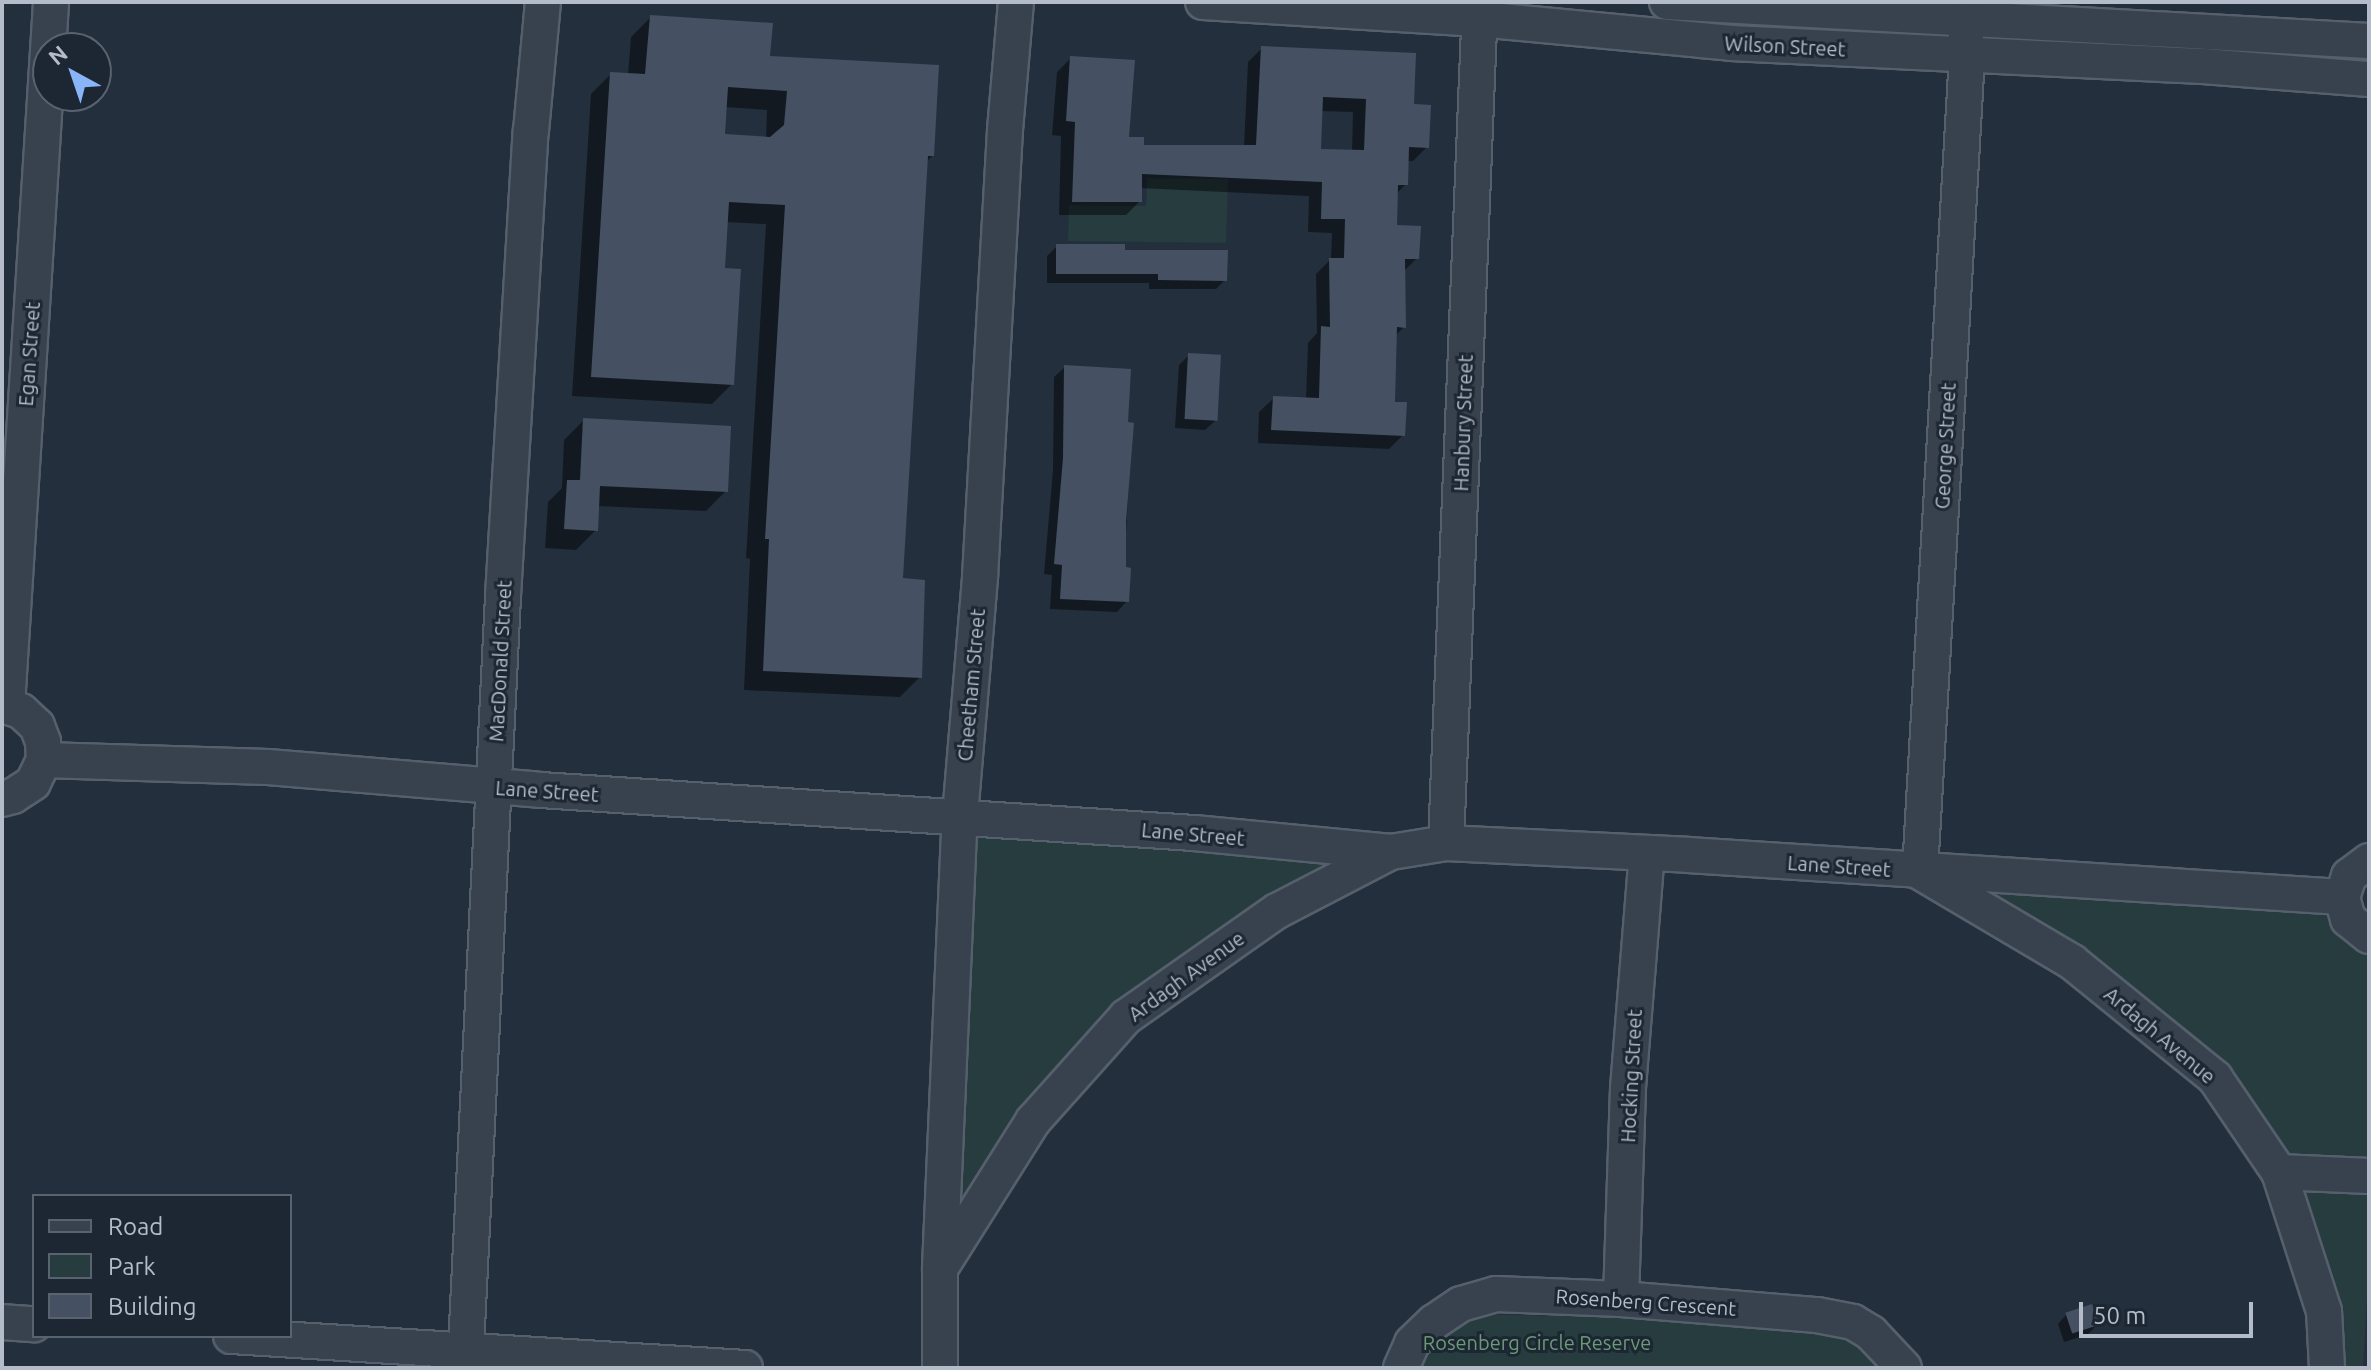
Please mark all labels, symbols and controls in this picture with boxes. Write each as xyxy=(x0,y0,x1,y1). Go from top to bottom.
street label: Wilson Street xyxy=(1724,31,1846,61)
north arrow xyxy=(32,32,112,112)
text: N xyxy=(43,40,72,70)
street label: Egan Street xyxy=(13,301,45,407)
street label: Hanbury Street xyxy=(1449,354,1477,492)
street label: George Street xyxy=(1930,382,1960,510)
street label: MacDonald Street xyxy=(484,580,516,742)
street label: Cheetham Street xyxy=(952,608,990,762)
street label: Lane Street xyxy=(495,775,599,807)
street label: Lane Street xyxy=(1140,818,1246,850)
street label: Lane Street xyxy=(1787,850,1891,882)
street label: Ardagh Avenue xyxy=(1123,926,1249,1026)
street label: Ardagh Avenue xyxy=(2100,982,2220,1088)
street label: Hocking Street xyxy=(1616,1009,1646,1143)
legend xyxy=(32,1194,292,1338)
text: Road xyxy=(108,1213,163,1240)
text: Park xyxy=(108,1253,156,1280)
street label: Rosenberg Crescent xyxy=(1555,1284,1737,1320)
scale bar xyxy=(2083,1286,2257,1336)
text: Building xyxy=(108,1293,196,1320)
text: 50 m xyxy=(2093,1302,2146,1329)
park label: Rosenberg Circle Reserve xyxy=(1423,1330,1651,1354)

